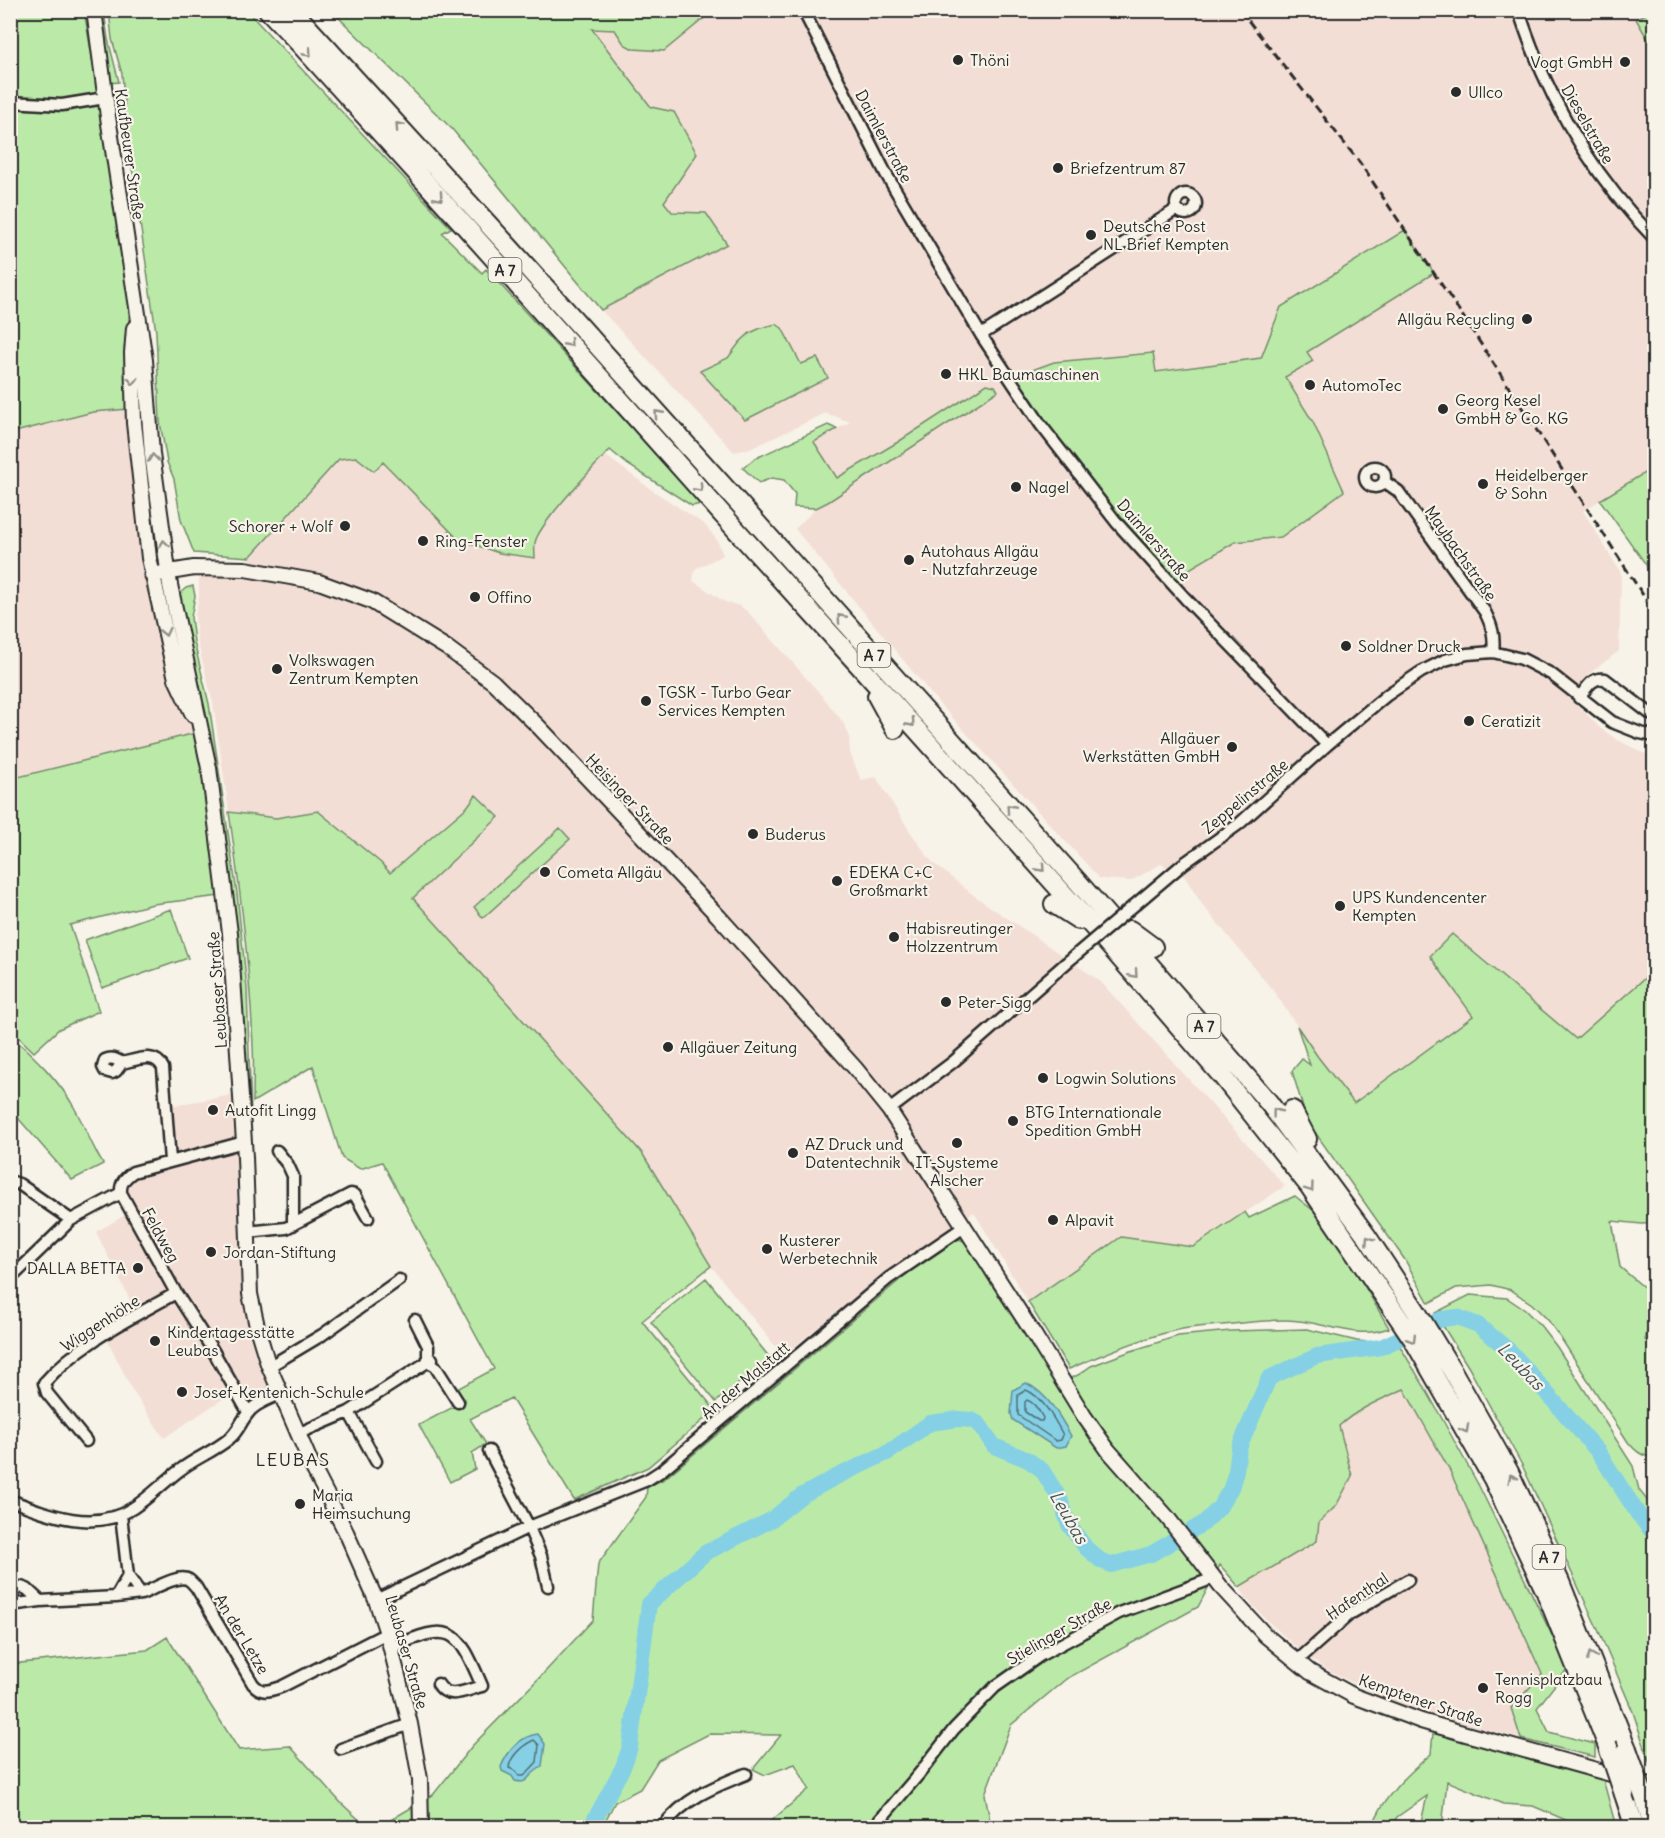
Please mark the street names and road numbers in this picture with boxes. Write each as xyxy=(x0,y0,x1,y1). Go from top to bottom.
street label: Dieselstraße xyxy=(1557,81,1619,167)
street label: Daimlerstraße xyxy=(851,86,917,186)
street label: Kaufbeurer Straße xyxy=(111,87,149,221)
road number: A 7 xyxy=(488,258,522,282)
street label: Daimlerstraße xyxy=(1113,495,1195,585)
street label: Maybachstraße xyxy=(1421,501,1501,605)
road number: A 7 xyxy=(858,643,890,667)
street label: Heisinger Straße xyxy=(582,749,678,849)
street label: Zeppelinstraße xyxy=(1198,754,1292,838)
street label: Leubaser Straße xyxy=(203,931,231,1049)
road number: A 7 xyxy=(1188,1014,1220,1038)
street label: Feldweg xyxy=(138,1204,184,1266)
street label: Wiggenhöhe xyxy=(57,1290,143,1356)
street label: An der Malstatt xyxy=(697,1337,794,1423)
road number: A 7 xyxy=(1532,1545,1566,1569)
street label: Hafenthal xyxy=(1322,1568,1392,1624)
street label: An der Letze xyxy=(210,1590,274,1678)
street label: Leubaser Straße xyxy=(381,1593,433,1711)
street label: Stielinger Straße xyxy=(1003,1593,1115,1669)
street label: Kemptener Straße xyxy=(1356,1669,1486,1731)

